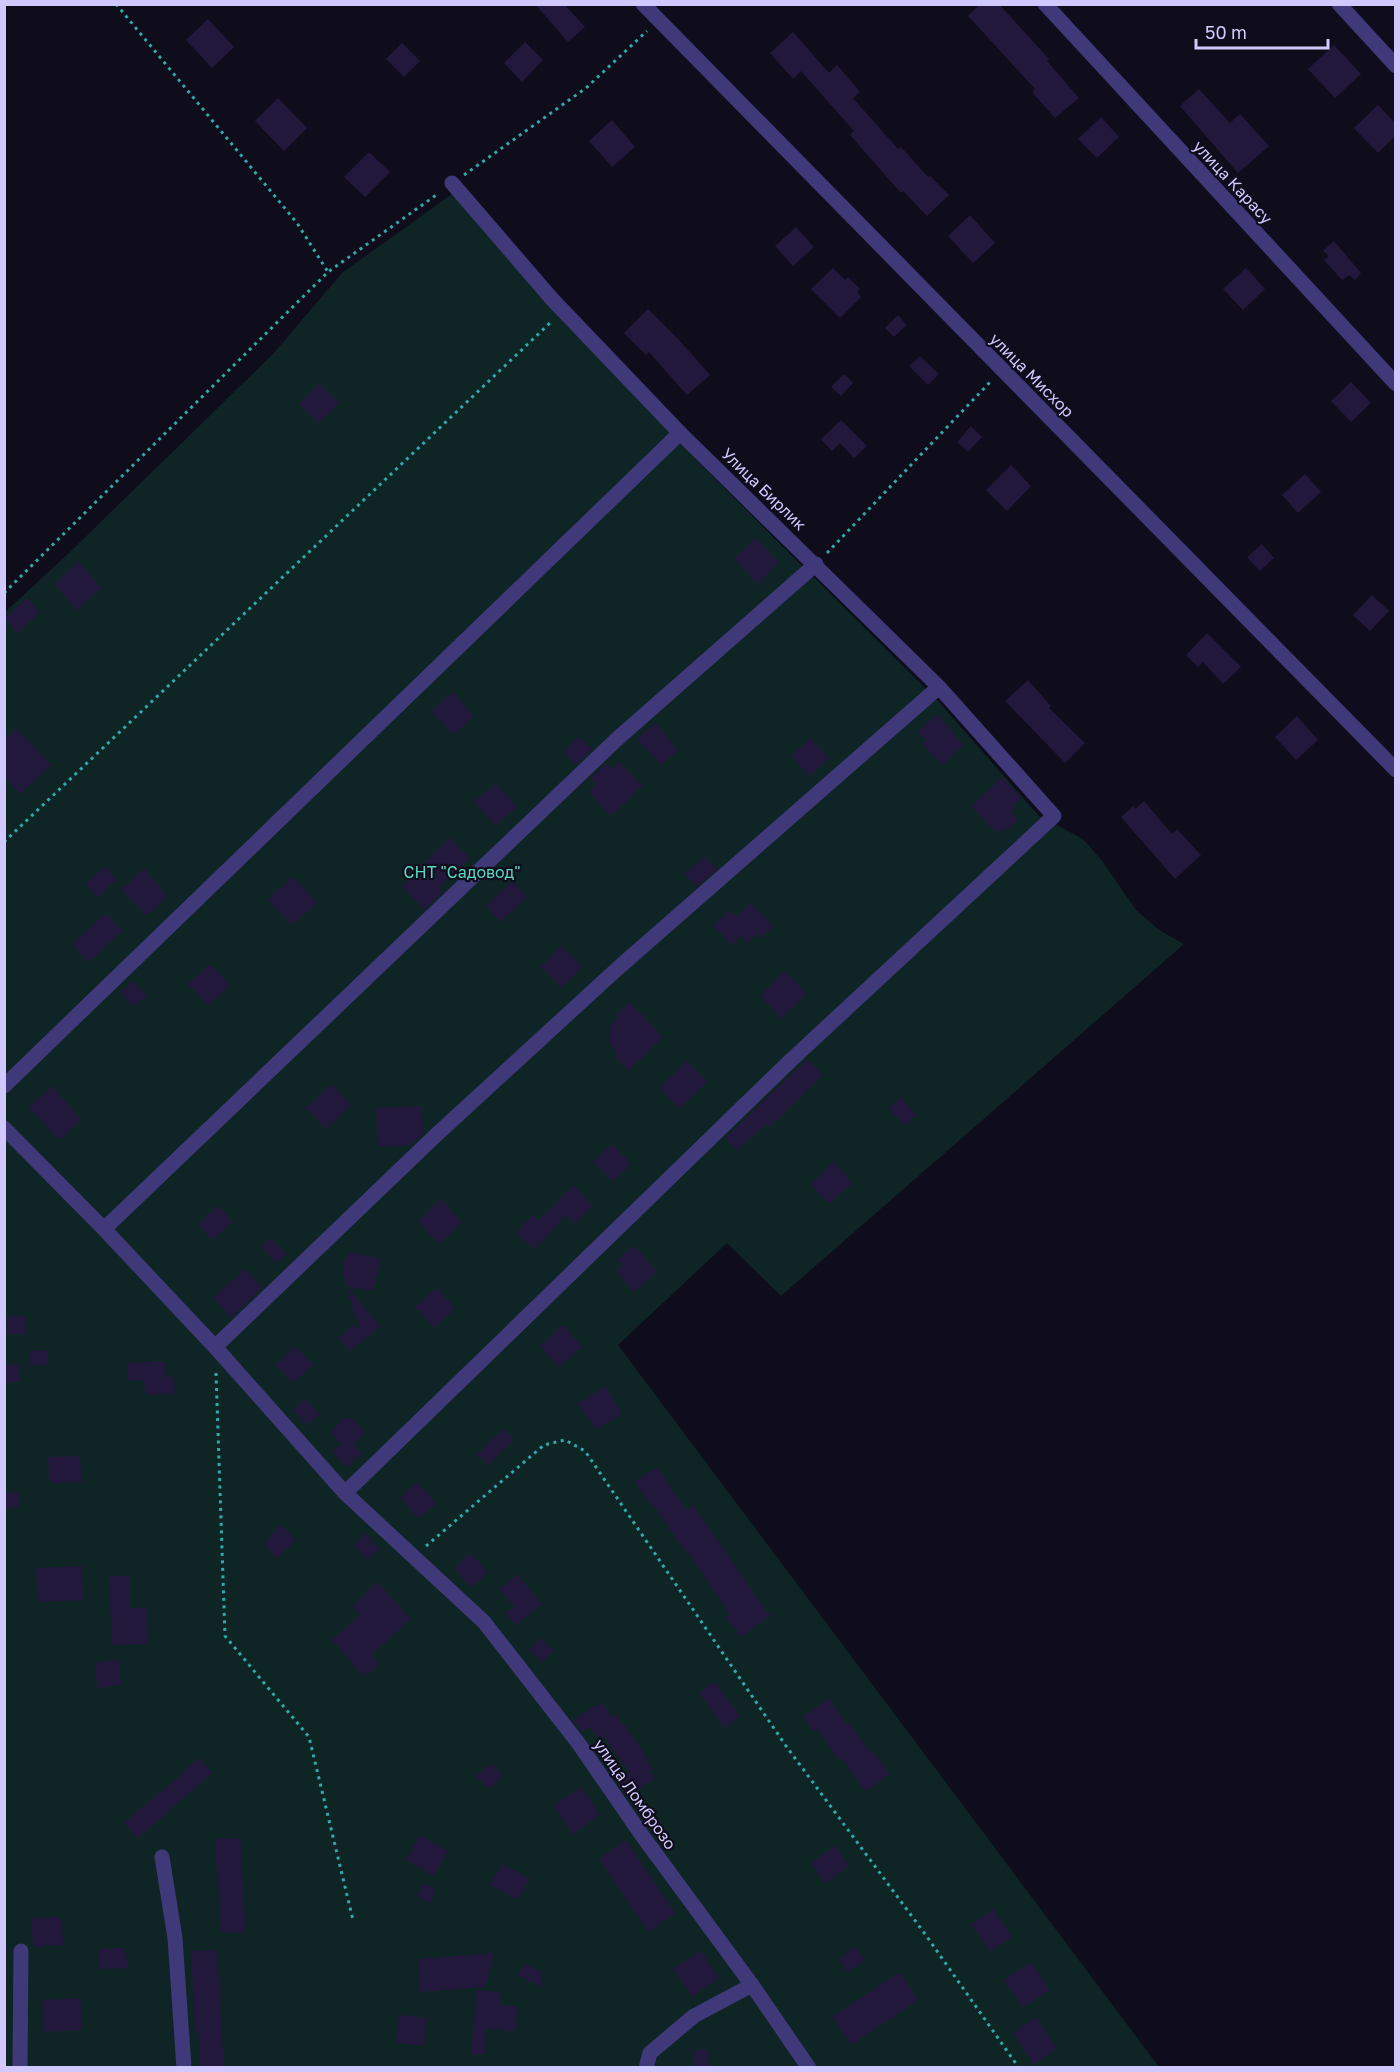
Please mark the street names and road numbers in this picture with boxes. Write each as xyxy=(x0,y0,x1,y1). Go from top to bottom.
street label: улица Карасу xyxy=(1189,136,1277,228)
street label: улица Мисхор xyxy=(986,329,1078,421)
street label: Улица Бирлик xyxy=(717,444,811,534)
street label: улица Ломброзо xyxy=(589,1735,681,1853)

